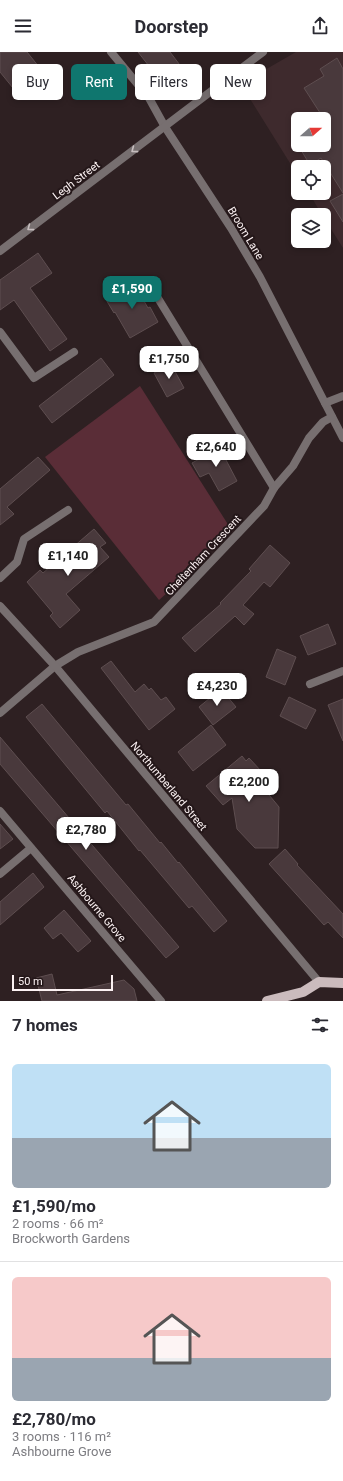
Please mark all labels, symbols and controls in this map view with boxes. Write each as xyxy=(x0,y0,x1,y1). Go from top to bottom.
icon: menu xyxy=(12,15,34,37)
icon: share xyxy=(309,15,331,37)
text: Doorstep xyxy=(135,16,208,37)
chip: Buy xyxy=(12,64,63,100)
chip: Rent xyxy=(71,64,127,100)
chip: Filters xyxy=(135,64,202,100)
chip: New xyxy=(210,64,266,100)
north arrow xyxy=(291,112,331,152)
map controls xyxy=(291,112,331,248)
one-way arrow xyxy=(131,145,138,152)
street label: Legh Street xyxy=(50,158,103,202)
button: locate xyxy=(291,160,331,200)
street label: Broom Lane xyxy=(225,205,266,262)
button: layers xyxy=(291,208,331,248)
one-way arrow xyxy=(27,223,34,230)
pin: £1,590 xyxy=(99,276,165,310)
text: £1,590 xyxy=(112,281,152,296)
pin: £1,750 xyxy=(136,346,202,380)
text: £1,750 xyxy=(149,351,189,366)
pin: £2,640 xyxy=(183,434,249,468)
text: £2,640 xyxy=(196,439,236,454)
street label: Cheltenham Crescent xyxy=(163,512,244,598)
pin: £1,140 xyxy=(35,543,101,577)
text: £1,140 xyxy=(48,548,88,563)
pin: £4,230 xyxy=(184,673,250,707)
text: £4,230 xyxy=(197,678,237,693)
street label: Northumberland Street xyxy=(128,739,210,834)
pin: £2,200 xyxy=(216,769,282,803)
text: £2,200 xyxy=(229,774,269,789)
pin: £2,780 xyxy=(53,817,119,851)
text: £2,780 xyxy=(66,822,106,837)
street label: Ashbourne Grove xyxy=(65,872,129,945)
scale bar xyxy=(12,973,113,992)
text: 50 m xyxy=(18,975,43,988)
icon: filters xyxy=(309,1014,331,1036)
text: 7 homes xyxy=(12,1015,78,1035)
icon: home xyxy=(136,1090,208,1162)
text: £1,590/mo xyxy=(12,1196,96,1216)
text: 2 rooms · 66 m² xyxy=(12,1216,104,1231)
text: Brockworth Gardens xyxy=(12,1231,130,1246)
icon: home xyxy=(136,1303,208,1375)
text: £2,780/mo xyxy=(12,1409,96,1429)
text: 3 rooms · 116 m² xyxy=(12,1429,111,1444)
text: Ashbourne Grove xyxy=(12,1444,112,1459)

